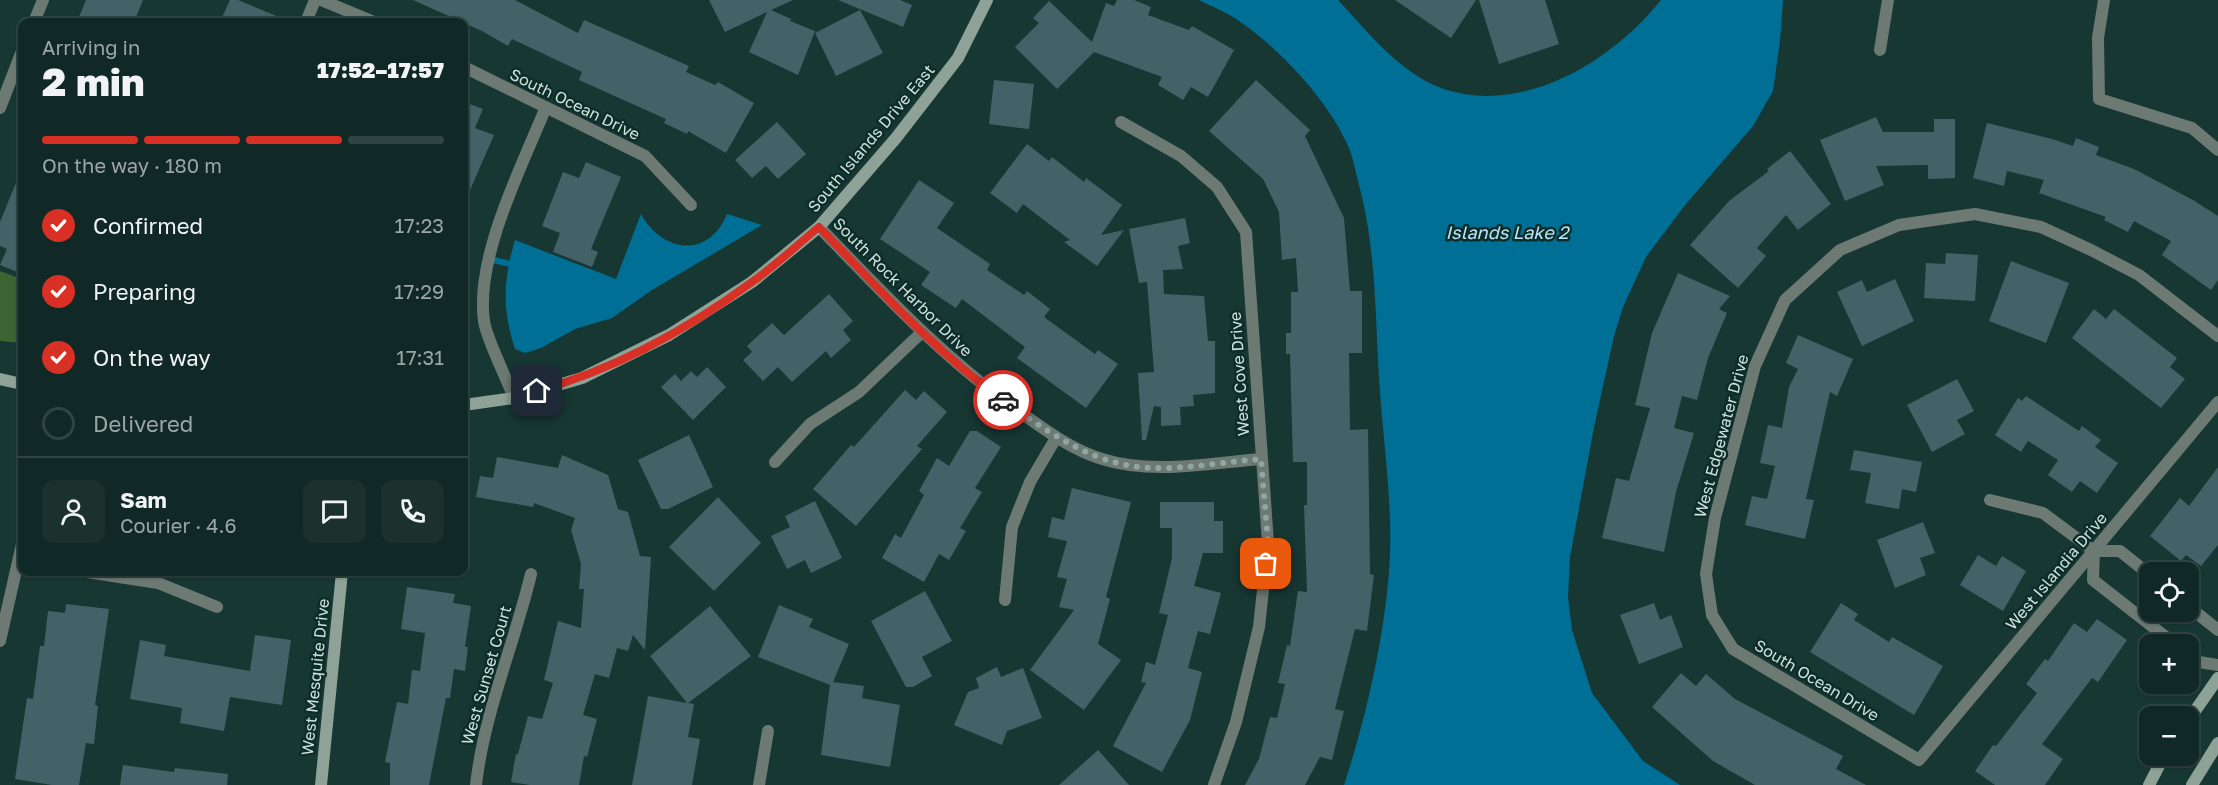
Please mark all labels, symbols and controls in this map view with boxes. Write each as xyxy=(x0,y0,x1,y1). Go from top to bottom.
text: Arriving in xyxy=(42,35,140,59)
text: 17:52–17:57 xyxy=(317,56,444,83)
text: 2 min xyxy=(42,58,145,105)
street label: South Islands Drive East xyxy=(803,60,939,216)
street label: South Ocean Drive xyxy=(507,64,643,144)
text: On the way · 180 m xyxy=(42,153,222,177)
icon: check xyxy=(42,209,75,242)
text: Confirmed xyxy=(93,212,203,239)
text: 17:23 xyxy=(394,213,444,237)
street label: South Rock Harbor Drive xyxy=(829,213,977,361)
water label: Islands Lake 2 xyxy=(1445,221,1570,243)
icon: check xyxy=(42,275,75,308)
text: Preparing xyxy=(93,278,196,305)
text: 17:29 xyxy=(394,279,444,303)
street label: West Cove Drive xyxy=(1225,311,1253,437)
icon: check xyxy=(42,341,75,374)
text: On the way xyxy=(93,344,211,371)
text: 17:31 xyxy=(396,345,444,369)
street label: West Edgewater Drive xyxy=(1690,352,1752,520)
pin xyxy=(511,365,562,416)
courier xyxy=(973,370,1033,430)
icon: home xyxy=(520,374,553,407)
icon: car xyxy=(987,384,1020,417)
text: Delivered xyxy=(93,410,193,437)
button: person xyxy=(42,480,105,543)
button: chat xyxy=(303,480,366,543)
button: phone xyxy=(381,480,444,543)
text: Sam xyxy=(120,486,167,513)
street label: West Islandia Drive xyxy=(2001,508,2111,634)
text: Courier · 4.6 xyxy=(120,513,237,537)
pin xyxy=(1240,538,1291,589)
icon: bag xyxy=(1249,547,1282,580)
map controls xyxy=(2139,562,2199,766)
button: locate xyxy=(2139,562,2199,622)
street label: West Mesquite Drive xyxy=(297,598,333,756)
street label: West Sunset Court xyxy=(457,603,515,747)
button: + xyxy=(2139,634,2199,694)
street label: South Ocean Drive xyxy=(1751,635,1883,725)
button: − xyxy=(2139,706,2199,766)

